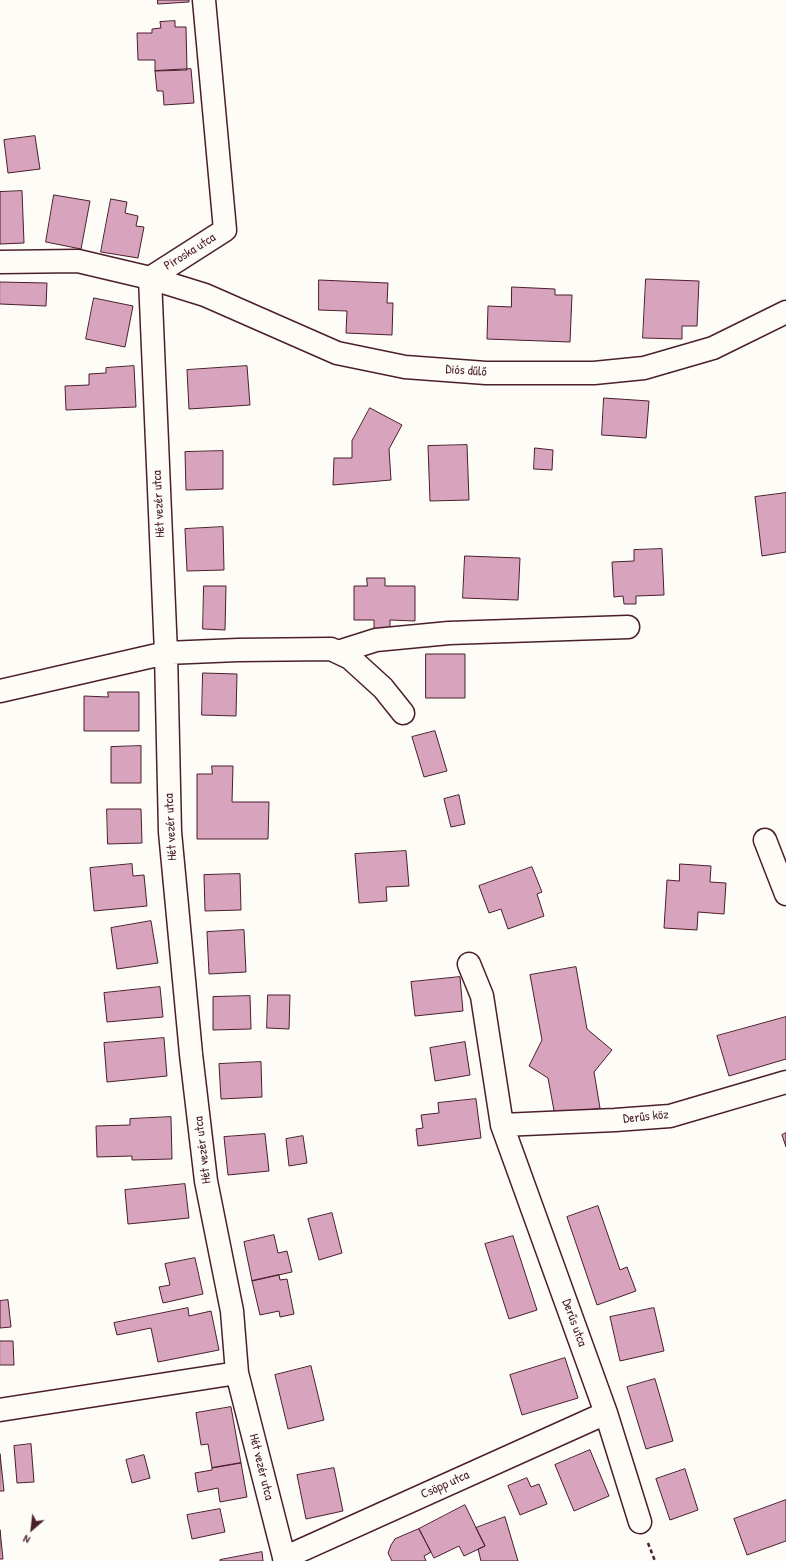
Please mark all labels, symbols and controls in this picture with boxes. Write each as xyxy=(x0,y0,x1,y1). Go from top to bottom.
street label: Piroska utca xyxy=(161,230,219,274)
street label: Diós dűlő xyxy=(445,362,487,380)
street label: Hét vezér utca xyxy=(149,470,169,538)
street label: Hét vezér utca xyxy=(161,793,181,861)
street label: Derűs köz xyxy=(622,1107,670,1127)
street label: Hét vezér utca xyxy=(191,1115,215,1185)
street label: Derűs utca xyxy=(558,1297,590,1349)
street label: Hét vezér utca xyxy=(245,1432,277,1502)
street label: Csöpp utca xyxy=(418,1467,472,1503)
north arrow xyxy=(12,1509,52,1549)
text: N xyxy=(21,1532,32,1547)

